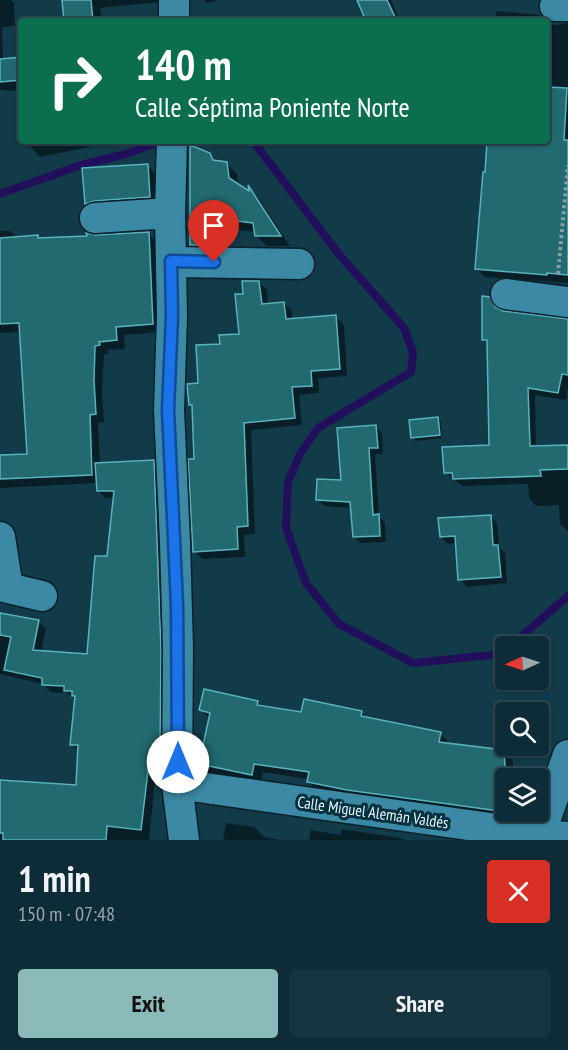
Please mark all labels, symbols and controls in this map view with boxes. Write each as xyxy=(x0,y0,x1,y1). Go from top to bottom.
text: 140 m xyxy=(135,37,232,92)
icon: right xyxy=(36,42,114,120)
text: Calle Séptima Poniente Norte xyxy=(135,90,410,124)
pin xyxy=(188,200,239,262)
icon: arrive xyxy=(197,209,230,242)
north arrow xyxy=(495,636,549,690)
map controls xyxy=(495,636,549,822)
button: search xyxy=(495,702,549,756)
position arrow xyxy=(146,730,210,794)
button: layers xyxy=(495,768,549,822)
street label: Calle Miguel Alemán Valdés xyxy=(296,791,450,833)
text: 1 min xyxy=(18,855,91,902)
button: close xyxy=(487,860,550,923)
text: 150 m · 07:48 xyxy=(18,901,115,927)
button: Exit xyxy=(18,969,278,1038)
button: Share xyxy=(290,969,550,1038)

